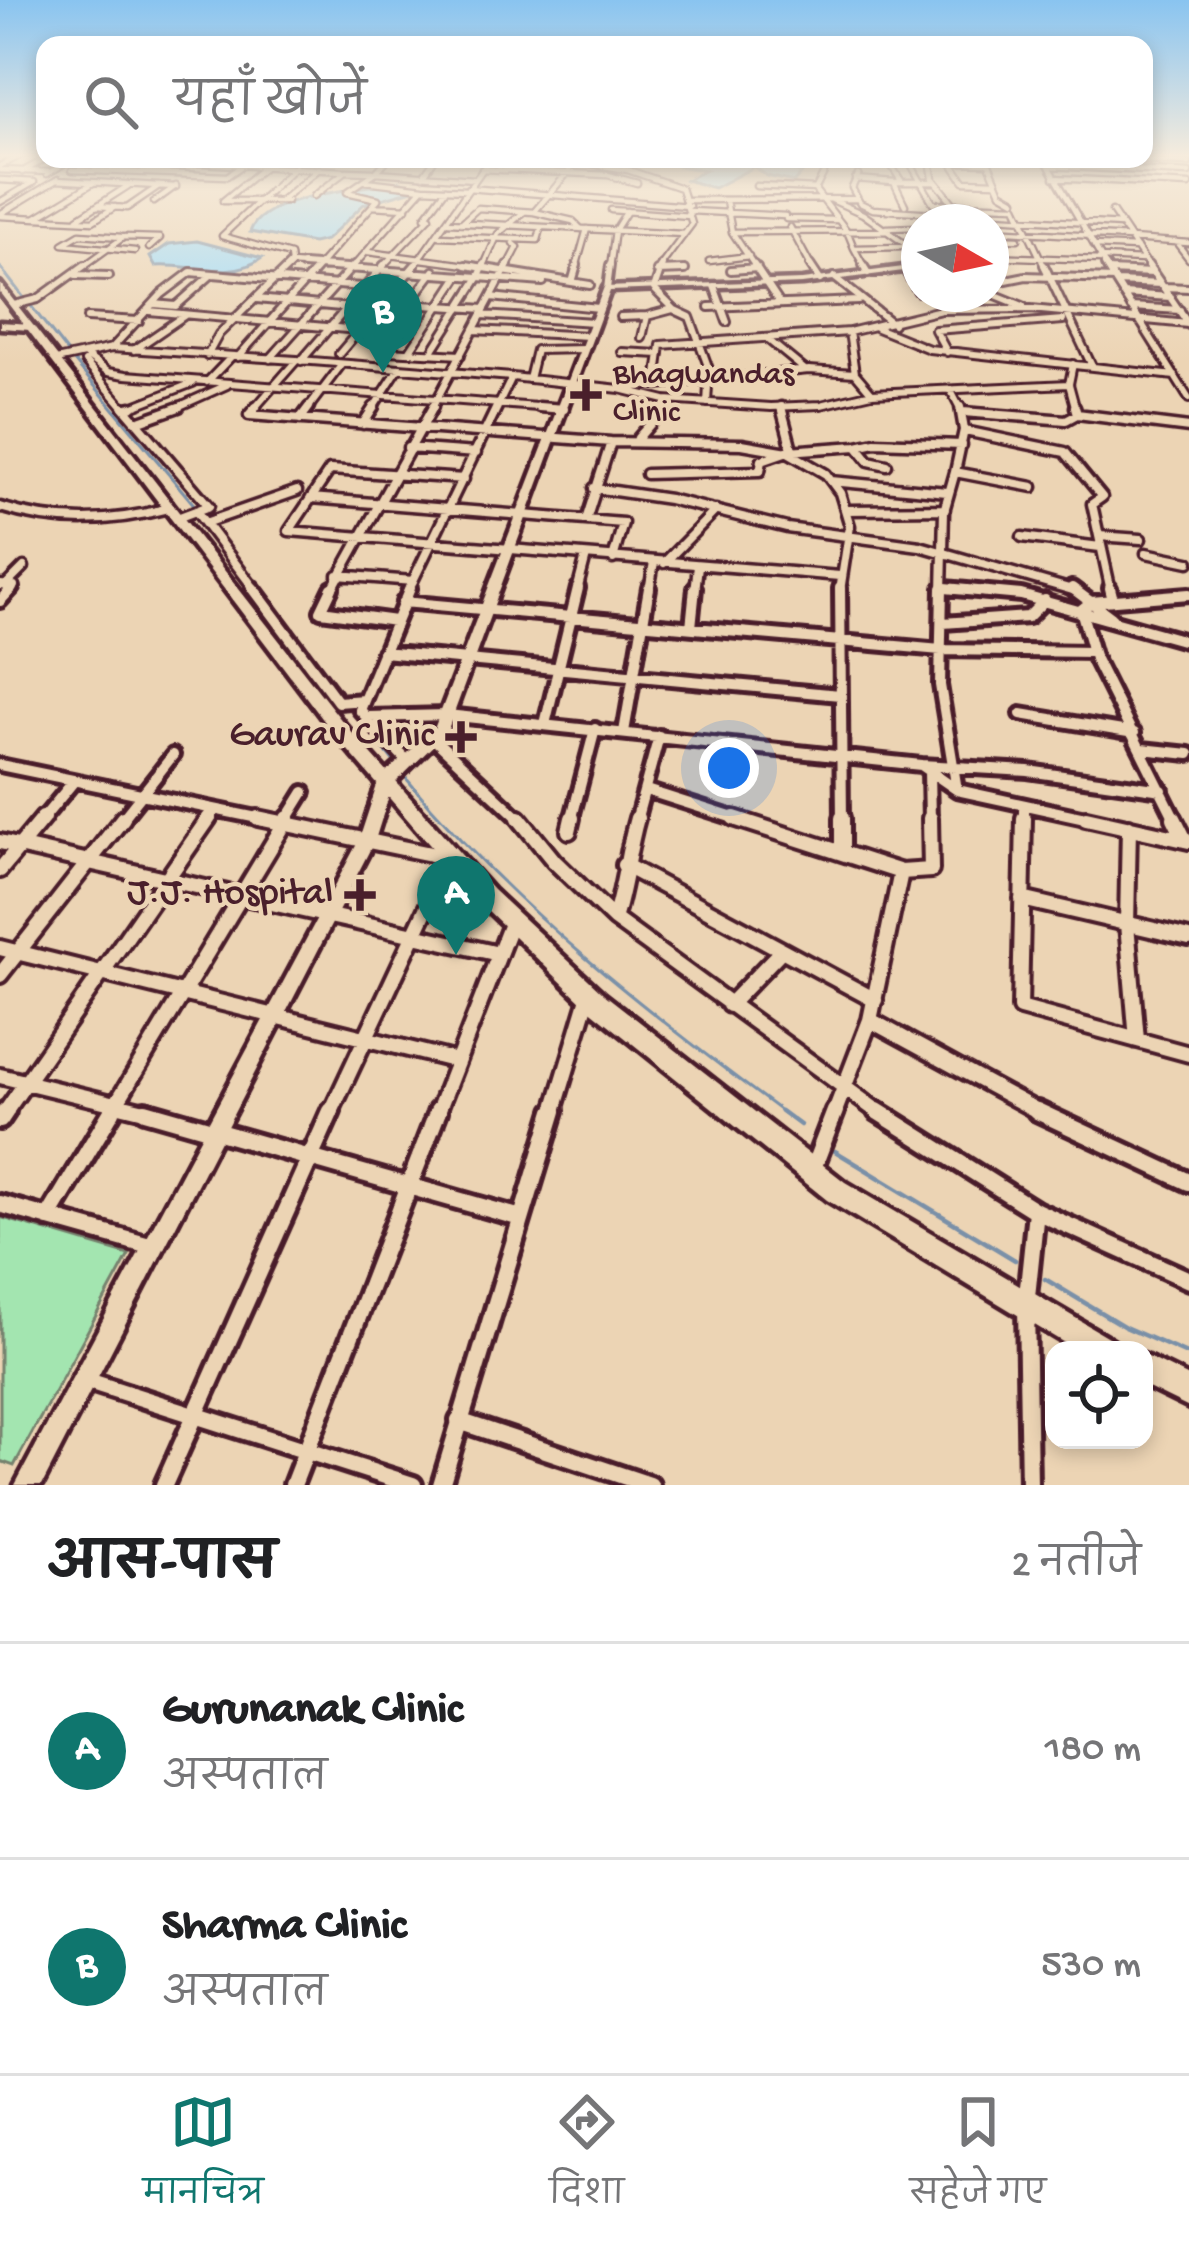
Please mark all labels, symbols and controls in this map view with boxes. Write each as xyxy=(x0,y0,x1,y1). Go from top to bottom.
search box xyxy=(36,36,1153,168)
icon: search xyxy=(78,69,144,135)
text: यहाँ खोजें xyxy=(174,79,367,132)
north arrow xyxy=(901,204,1009,312)
pin: B xyxy=(344,274,422,373)
place label: Bhagwandas Clinic xyxy=(612,357,795,433)
marker: Bhagwandas Clinic xyxy=(570,379,602,411)
place label: Gaurav Clinic xyxy=(229,714,436,760)
marker: Gaurav Clinic xyxy=(445,721,477,753)
your location xyxy=(699,738,759,798)
pin: A xyxy=(417,856,495,955)
place label: J.J. Hospital xyxy=(127,872,333,918)
marker: J.J. Hospital xyxy=(344,879,376,911)
map controls xyxy=(1045,1341,1153,1449)
button: locate xyxy=(1045,1341,1153,1449)
text: आस-पास xyxy=(48,1538,277,1598)
text: 2 नतीजे xyxy=(1012,1544,1141,1590)
text: Gurunanak Clinic xyxy=(162,1685,462,1738)
text: A xyxy=(75,1728,99,1774)
text: 180 m xyxy=(1045,1728,1141,1774)
text: अस्पताल xyxy=(162,1758,328,1804)
text: Sharma Clinic xyxy=(162,1901,406,1954)
text: B xyxy=(77,1944,97,1990)
text: 530 m xyxy=(1041,1944,1141,1990)
text: अस्पताल xyxy=(162,1974,328,2020)
tab: मानचित्र xyxy=(143,2089,264,2228)
tab: दिशा xyxy=(549,2089,624,2228)
tab: सहेजे गए xyxy=(910,2089,1046,2228)

